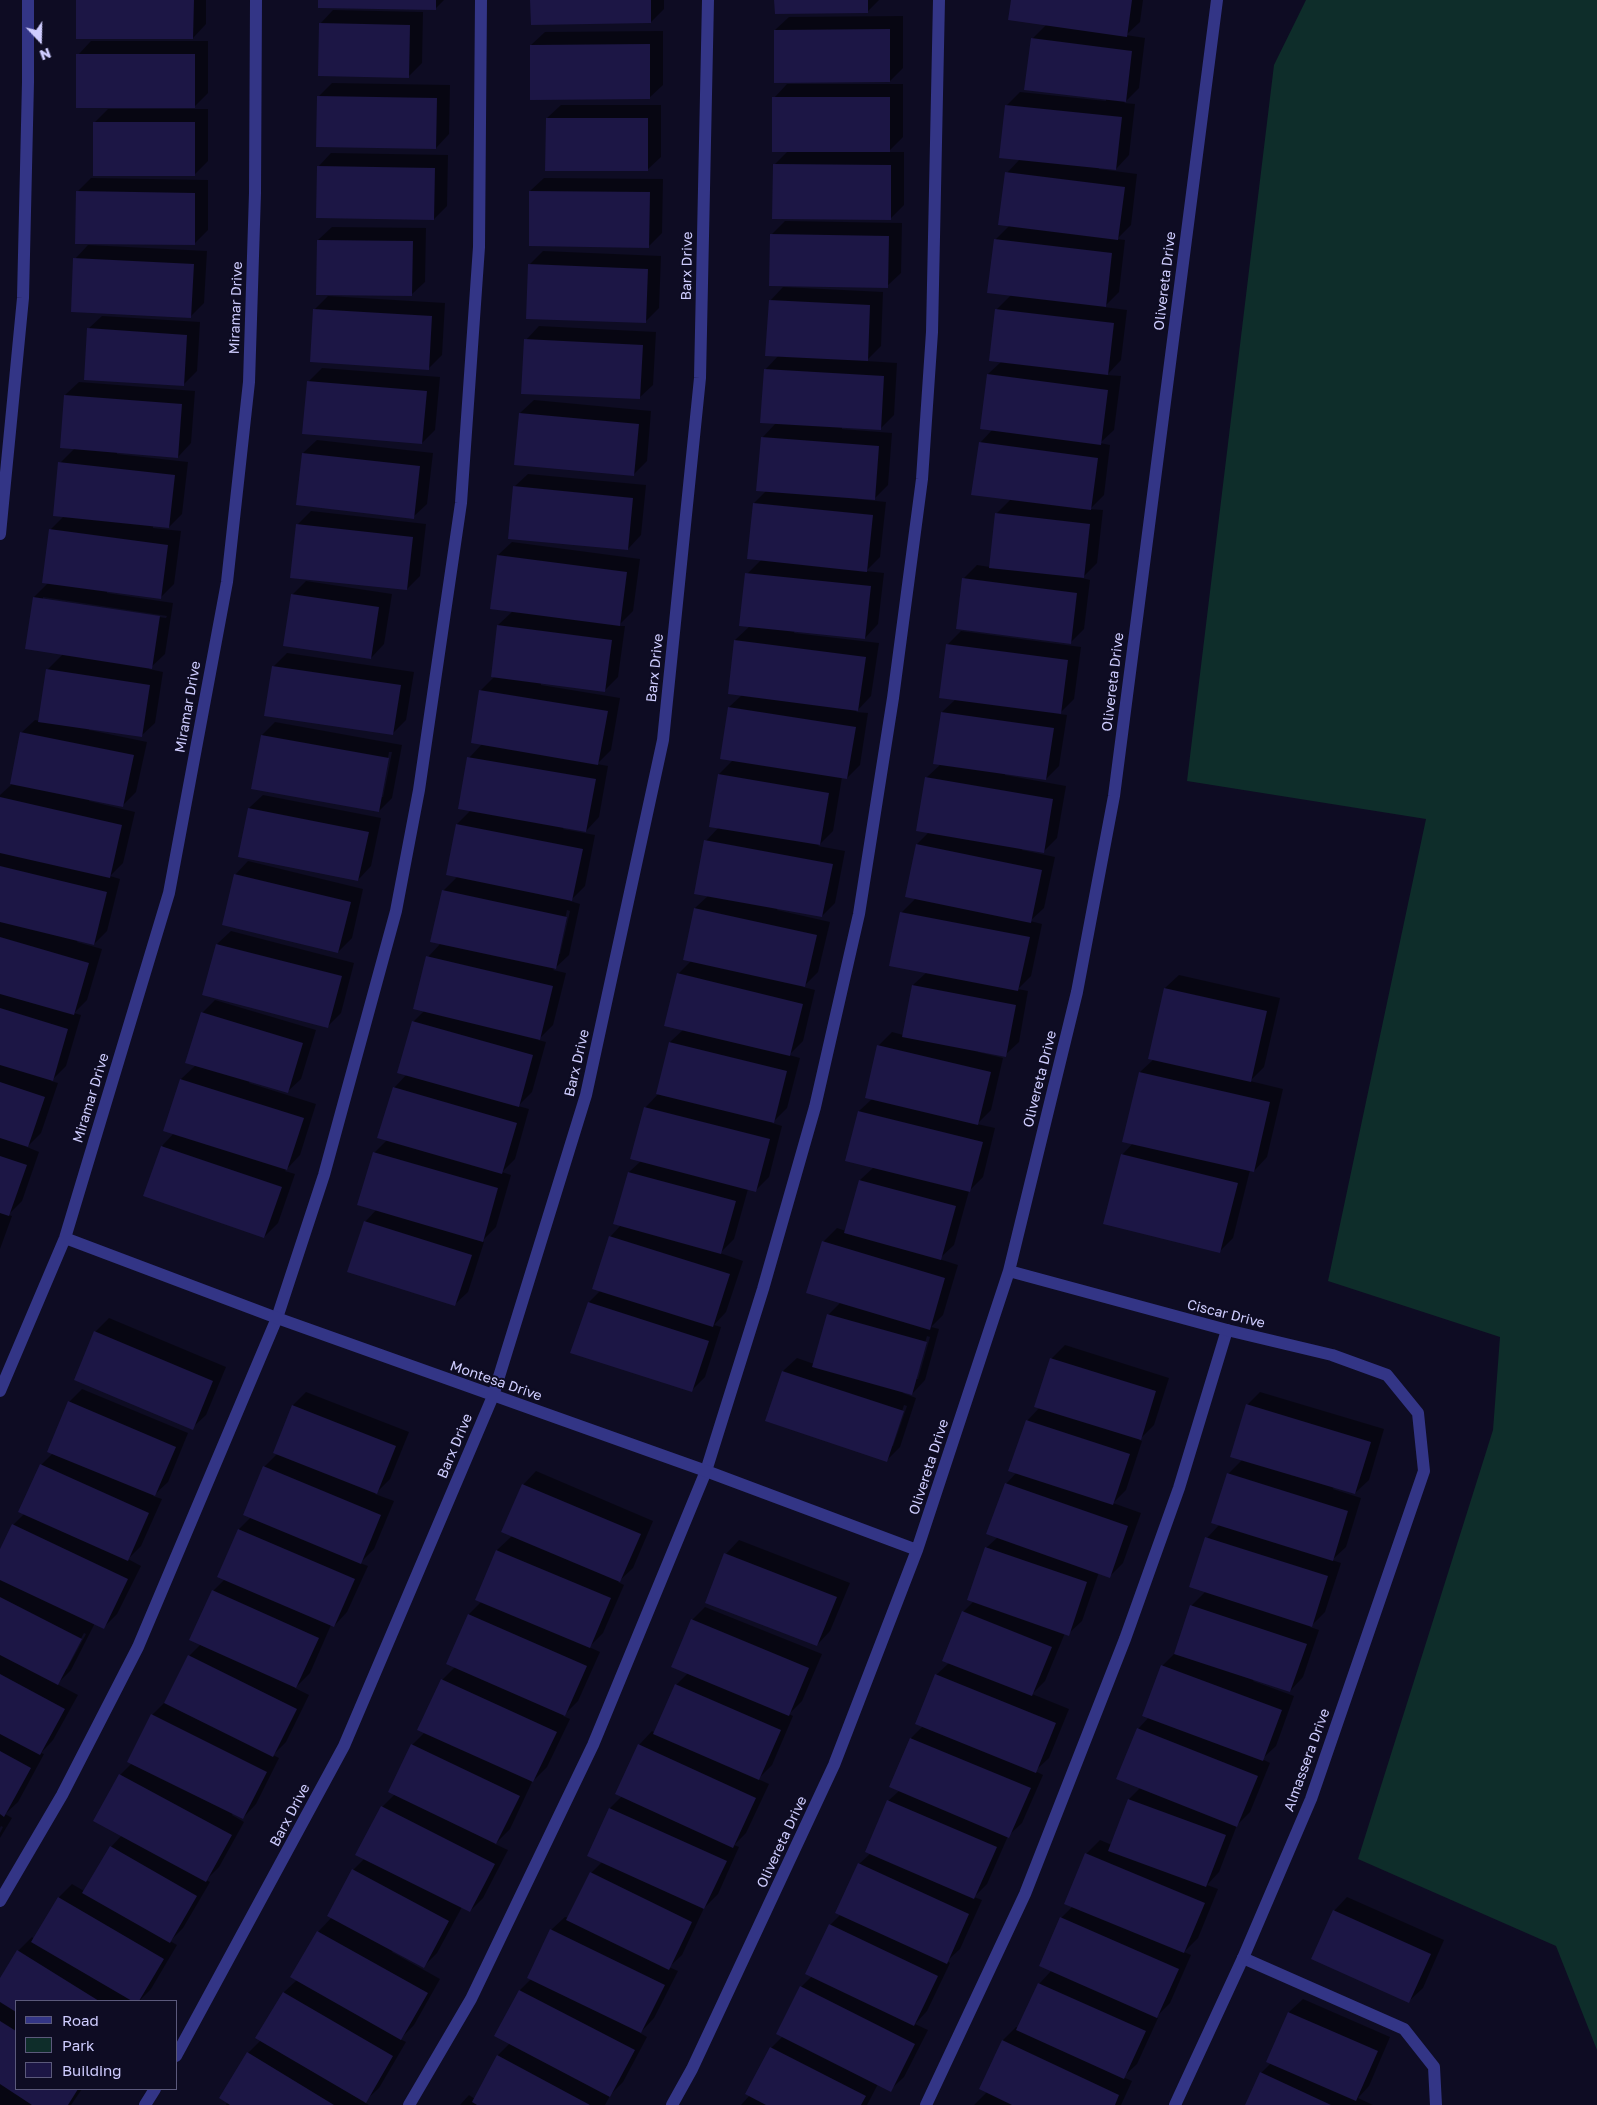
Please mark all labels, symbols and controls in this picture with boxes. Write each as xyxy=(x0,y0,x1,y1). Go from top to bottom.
north arrow xyxy=(15,15,65,65)
text: N xyxy=(38,45,54,64)
street label: Barx Drive xyxy=(678,231,696,301)
street label: Olivereta Drive xyxy=(1151,231,1179,331)
street label: Miramar Drive xyxy=(226,261,246,355)
street label: Olivereta Drive xyxy=(1099,632,1127,732)
street label: Barx Drive xyxy=(643,633,667,703)
street label: Miramar Drive xyxy=(172,660,204,754)
street label: Barx Drive xyxy=(561,1028,593,1098)
street label: Olivereta Drive xyxy=(1020,1029,1060,1129)
street label: Miramar Drive xyxy=(69,1051,113,1145)
street label: Ciscar Drive xyxy=(1185,1296,1267,1332)
street label: Montesa Drive xyxy=(448,1357,544,1405)
street label: Barx Drive xyxy=(434,1411,476,1481)
street label: Olivereta Drive xyxy=(906,1417,952,1517)
street label: Almassera Drive xyxy=(1281,1706,1333,1814)
street label: Barx Drive xyxy=(266,1781,314,1849)
street label: Olivereta Drive xyxy=(753,1793,811,1891)
legend xyxy=(15,2000,178,2090)
text: Road xyxy=(62,2011,99,2029)
text: Park xyxy=(62,2036,94,2054)
text: Building xyxy=(62,2061,122,2079)

